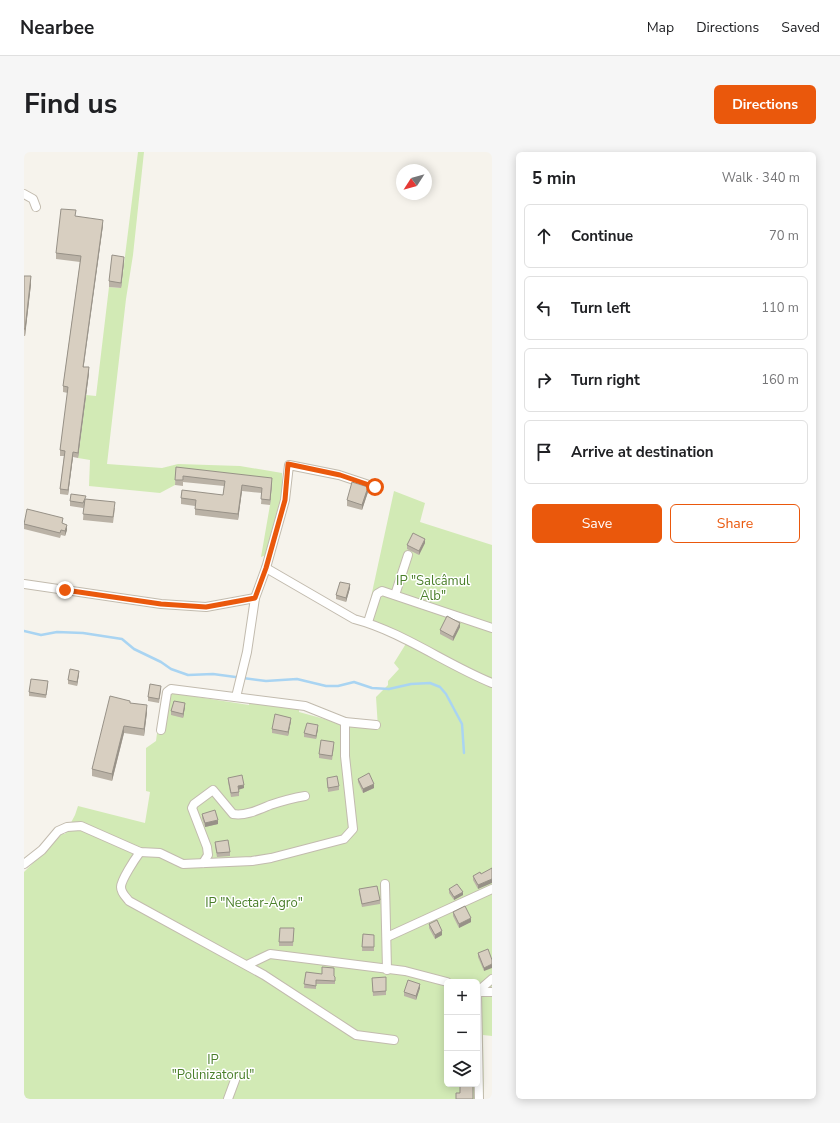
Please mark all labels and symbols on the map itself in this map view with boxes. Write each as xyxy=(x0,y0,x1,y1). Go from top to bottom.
north arrow xyxy=(396,164,432,200)
route start xyxy=(366,478,384,496)
park label: IP "Salcâmul Alb" xyxy=(396,572,470,605)
route end xyxy=(56,581,74,599)
park label: IP "Nectar-Agro" xyxy=(205,894,303,912)
park label: IP "Polinizatorul" xyxy=(172,1051,254,1084)

